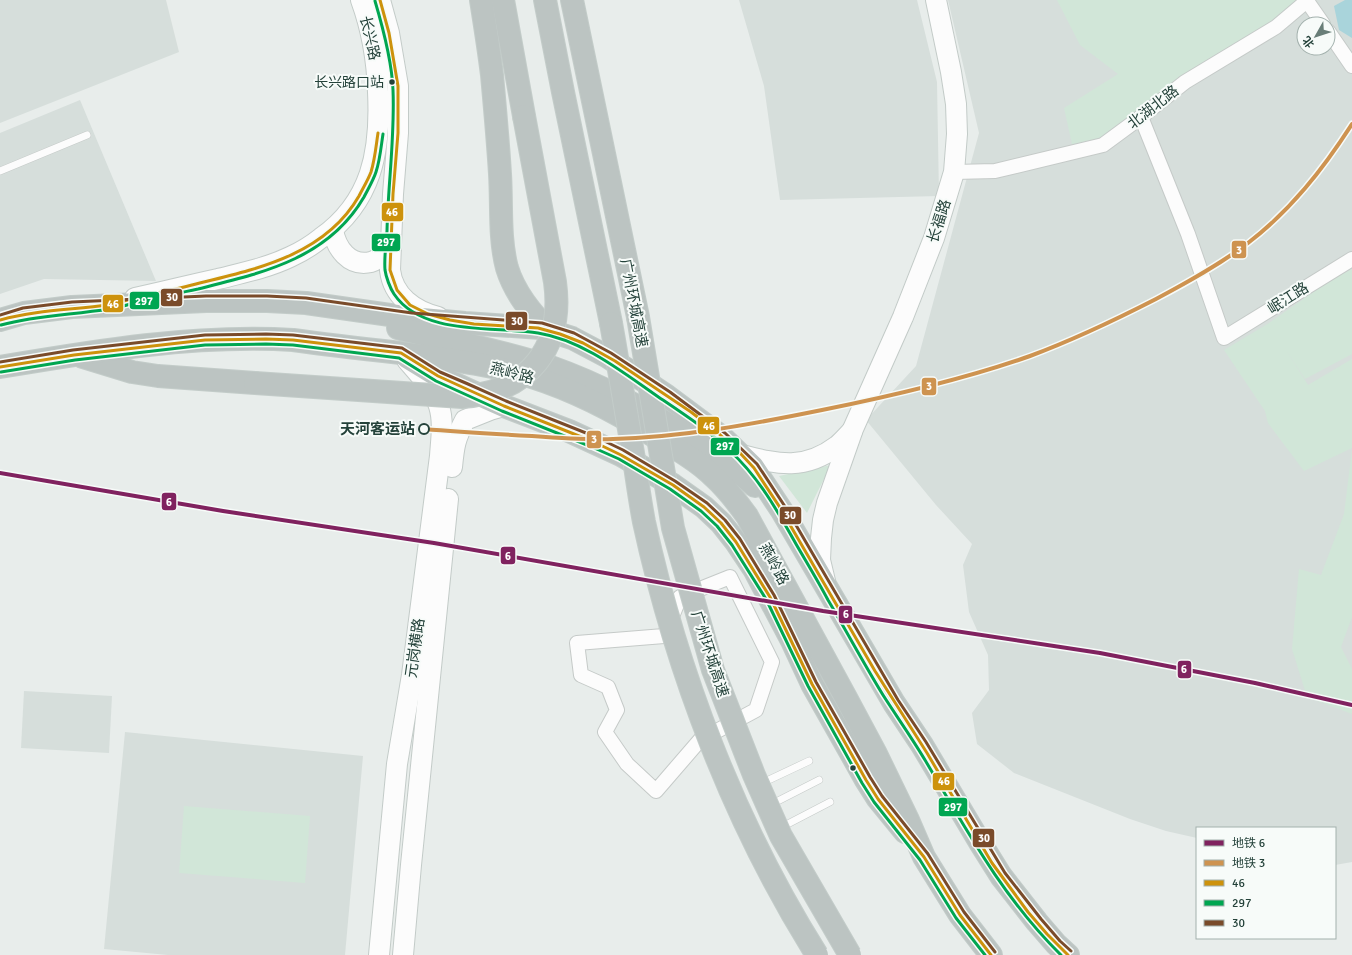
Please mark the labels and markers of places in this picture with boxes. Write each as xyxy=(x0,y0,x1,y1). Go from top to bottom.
place label: 长兴路口站 xyxy=(314,74,384,91)
marker: 长兴路口站 xyxy=(387,77,397,87)
place label: 天河客运站 xyxy=(340,420,415,438)
marker: 天河客运站 xyxy=(418,423,430,435)
unlabelled marker xyxy=(848,763,858,773)

